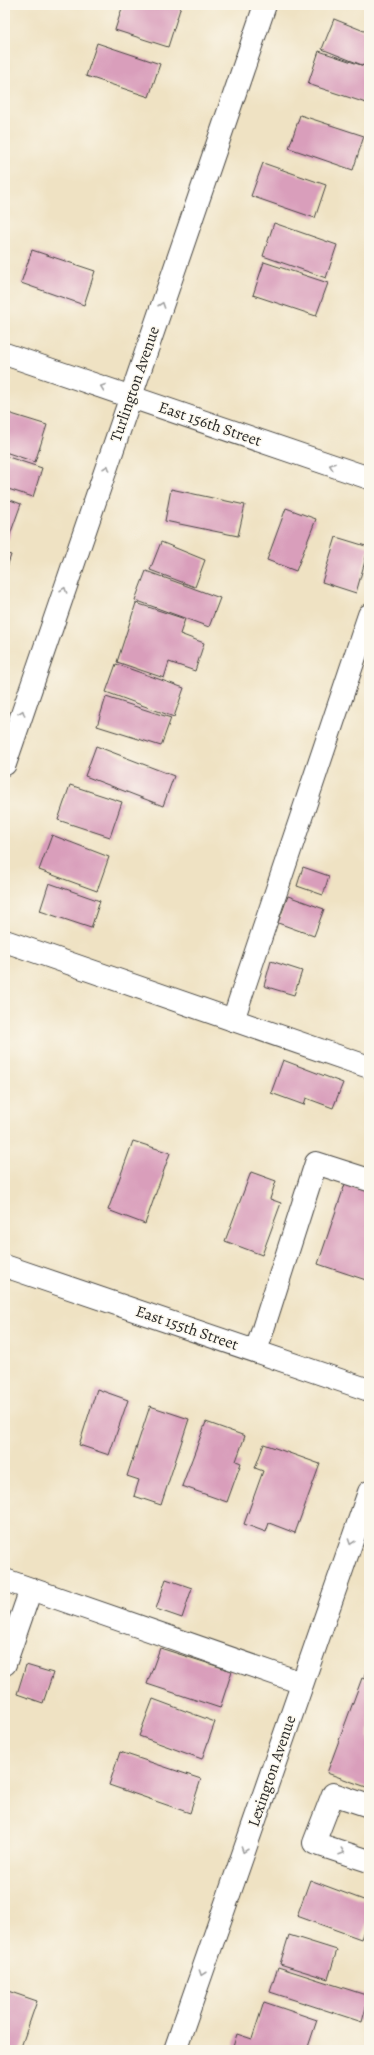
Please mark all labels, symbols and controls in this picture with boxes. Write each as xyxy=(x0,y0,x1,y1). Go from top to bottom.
one-way arrow xyxy=(158,301,166,308)
street label: Turlington Avenue xyxy=(105,323,165,445)
one-way arrow xyxy=(100,384,107,392)
street label: East 156th Street xyxy=(156,396,264,452)
one-way arrow xyxy=(329,462,336,471)
one-way arrow xyxy=(102,464,110,471)
one-way arrow xyxy=(60,587,68,594)
one-way arrow xyxy=(17,710,26,717)
street label: East 155th Street xyxy=(133,1300,241,1356)
one-way arrow xyxy=(348,1538,356,1545)
street label: Lexington Avenue xyxy=(243,1712,301,1830)
one-way arrow xyxy=(241,1846,249,1853)
one-way arrow xyxy=(338,1847,345,1856)
one-way arrow xyxy=(198,1969,207,1976)

